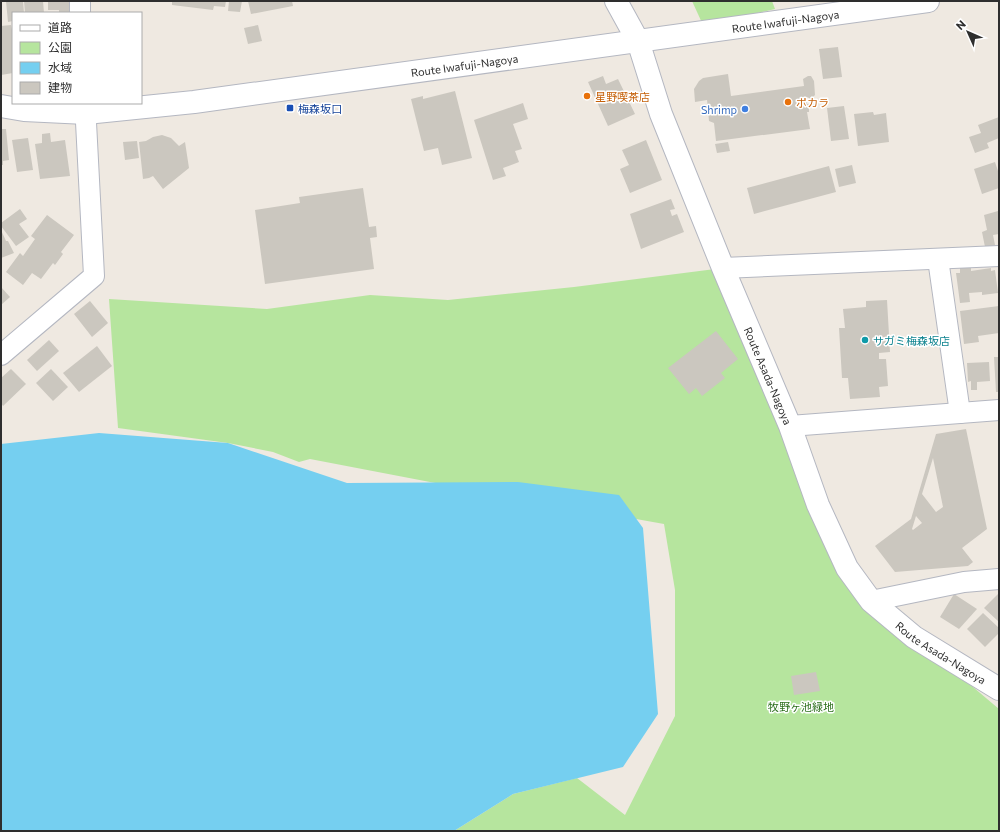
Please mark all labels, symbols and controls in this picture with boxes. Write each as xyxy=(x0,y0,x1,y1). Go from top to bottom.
street label: Route Iwafuji-Nagoya xyxy=(731,7,840,34)
legend xyxy=(12,12,142,104)
north arrow xyxy=(948,12,988,52)
text: N xyxy=(953,17,968,32)
text: 道路 xyxy=(48,20,72,34)
text: 公園 xyxy=(48,40,72,54)
street label: Route Iwafuji-Nagoya xyxy=(410,51,519,79)
text: 水域 xyxy=(48,60,72,74)
text: 建物 xyxy=(48,80,72,94)
place label: 星野喫茶店 xyxy=(595,90,650,103)
marker: 星野喫茶店 xyxy=(582,91,592,101)
place label: ポカラ xyxy=(796,96,829,109)
marker: ポカラ xyxy=(783,97,793,107)
place label: 梅森坂口 xyxy=(298,102,342,115)
marker: 梅森坂口 xyxy=(285,103,295,113)
place label: Shrimp xyxy=(701,103,737,116)
marker: Shrimp xyxy=(740,104,750,114)
street label: Route Asada-Nagoya xyxy=(742,325,795,426)
place label: サガミ梅森坂店 xyxy=(873,334,950,347)
marker: サガミ梅森坂店 xyxy=(860,335,870,345)
street label: Route Asada-Nagoya xyxy=(893,618,989,686)
park label: 牧野ヶ池緑地 xyxy=(768,700,834,713)

